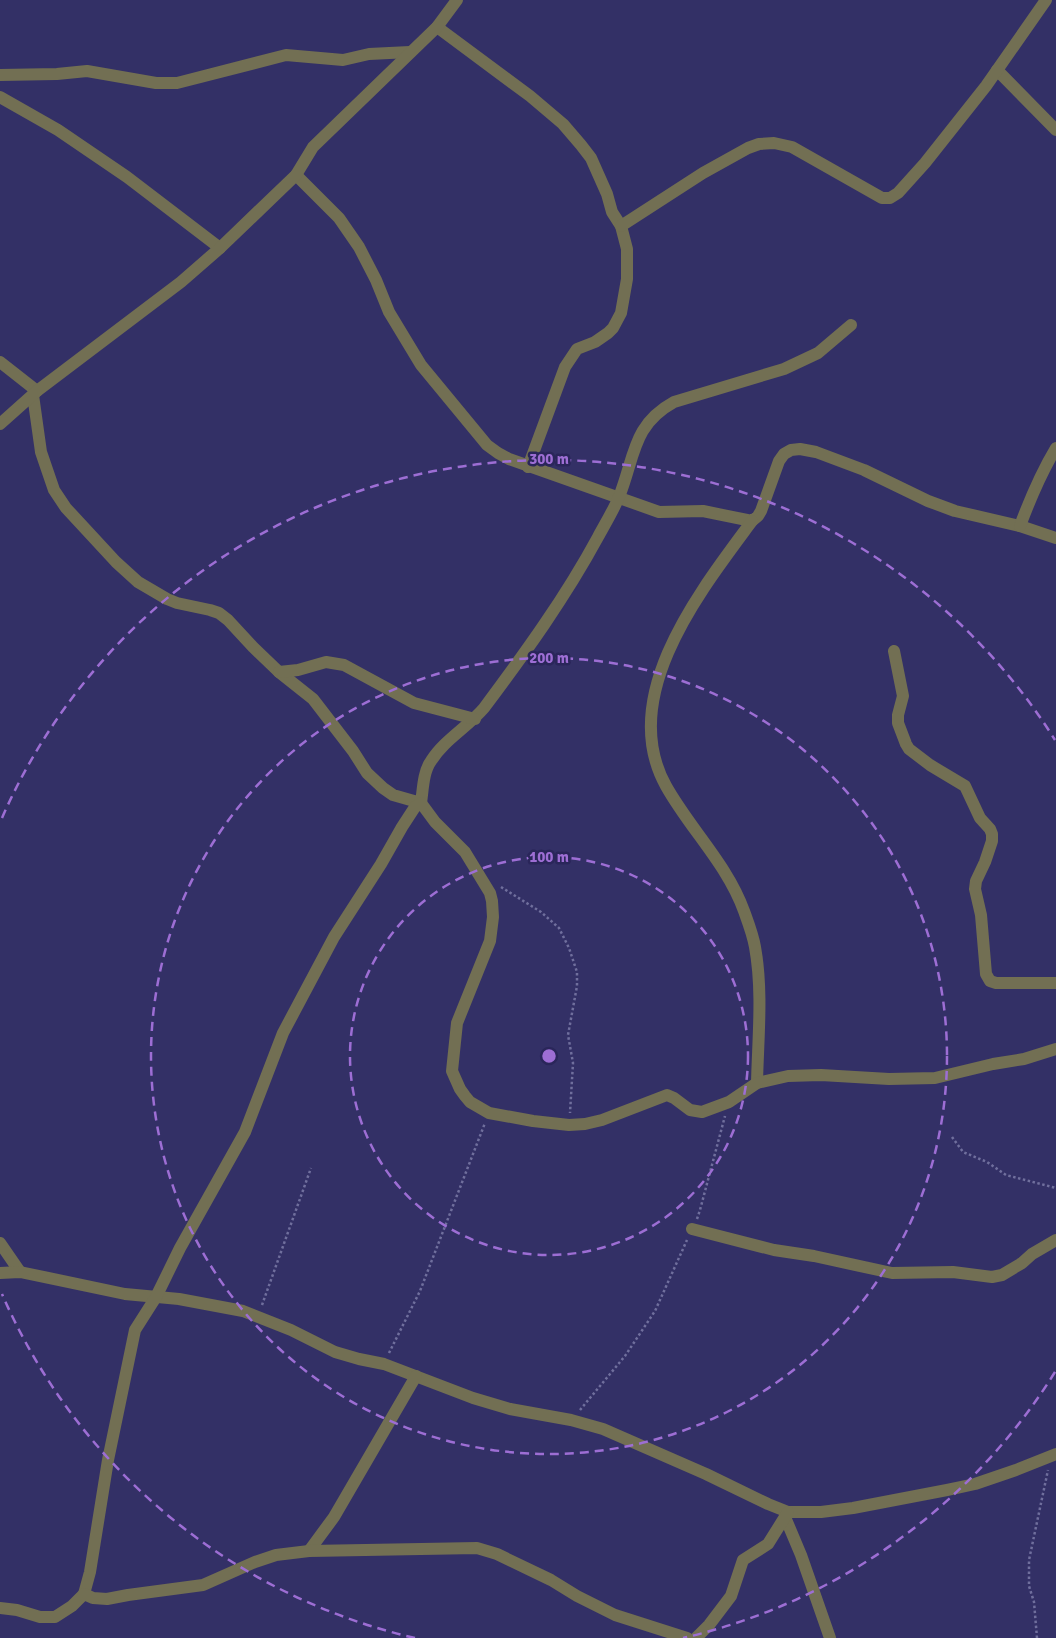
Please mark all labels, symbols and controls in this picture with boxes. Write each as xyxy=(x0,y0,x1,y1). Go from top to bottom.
text: 300 m xyxy=(529,450,569,468)
text: 200 m xyxy=(529,649,569,667)
text: 100 m xyxy=(529,848,569,866)
centre of rings xyxy=(540,1047,558,1065)

